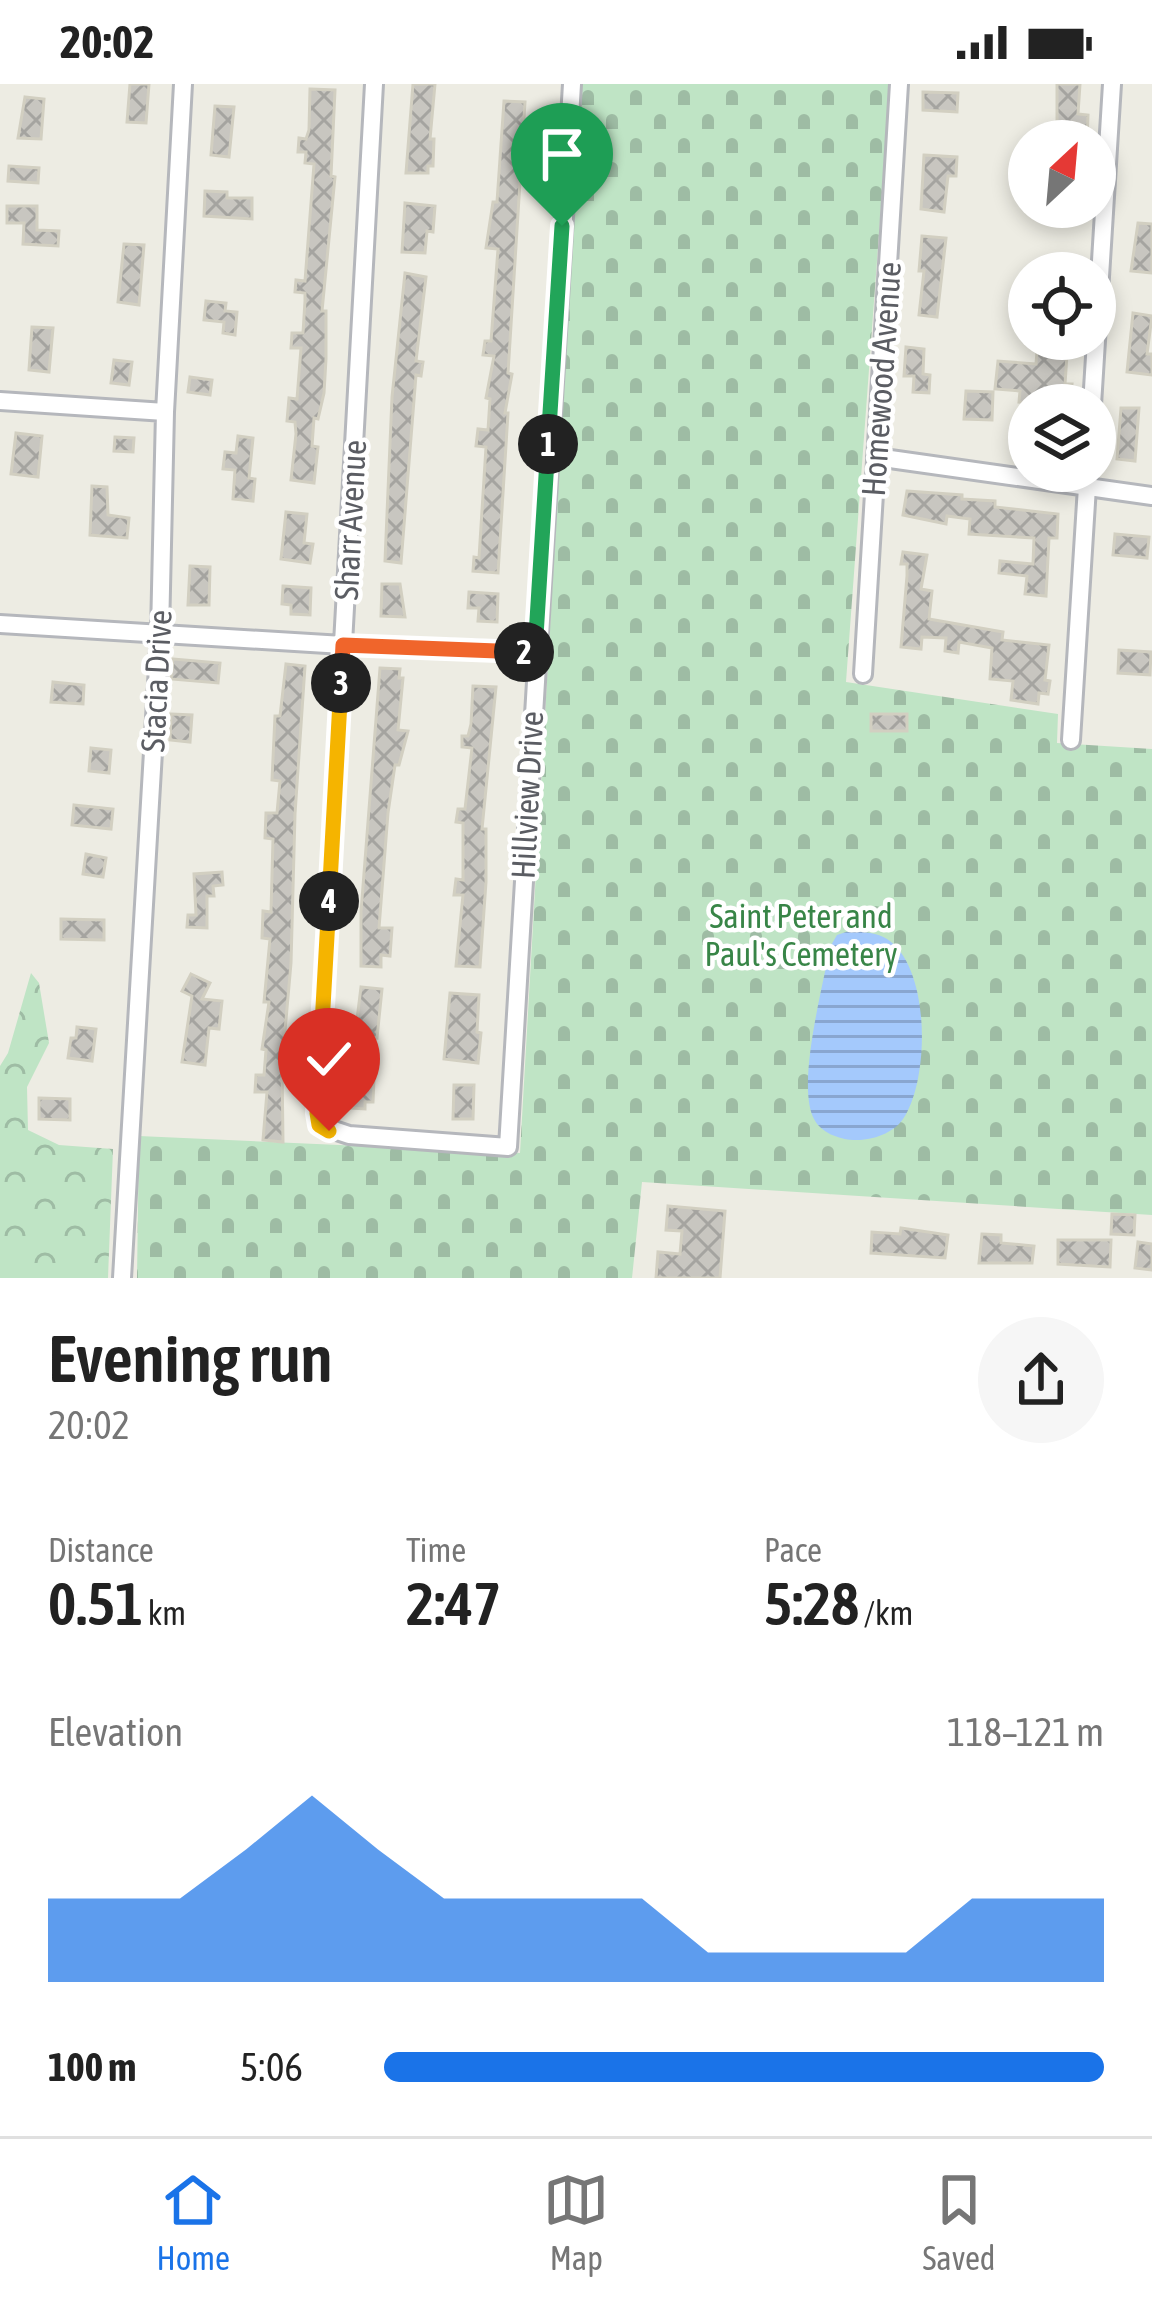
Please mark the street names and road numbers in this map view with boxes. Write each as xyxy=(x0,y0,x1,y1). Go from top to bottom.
street label: Homewood Avenue xyxy=(854,260,908,498)
street label: Sharr Avenue xyxy=(327,439,373,601)
street label: Stacia Drive xyxy=(133,609,179,753)
street label: Hillview Drive xyxy=(504,710,550,880)

